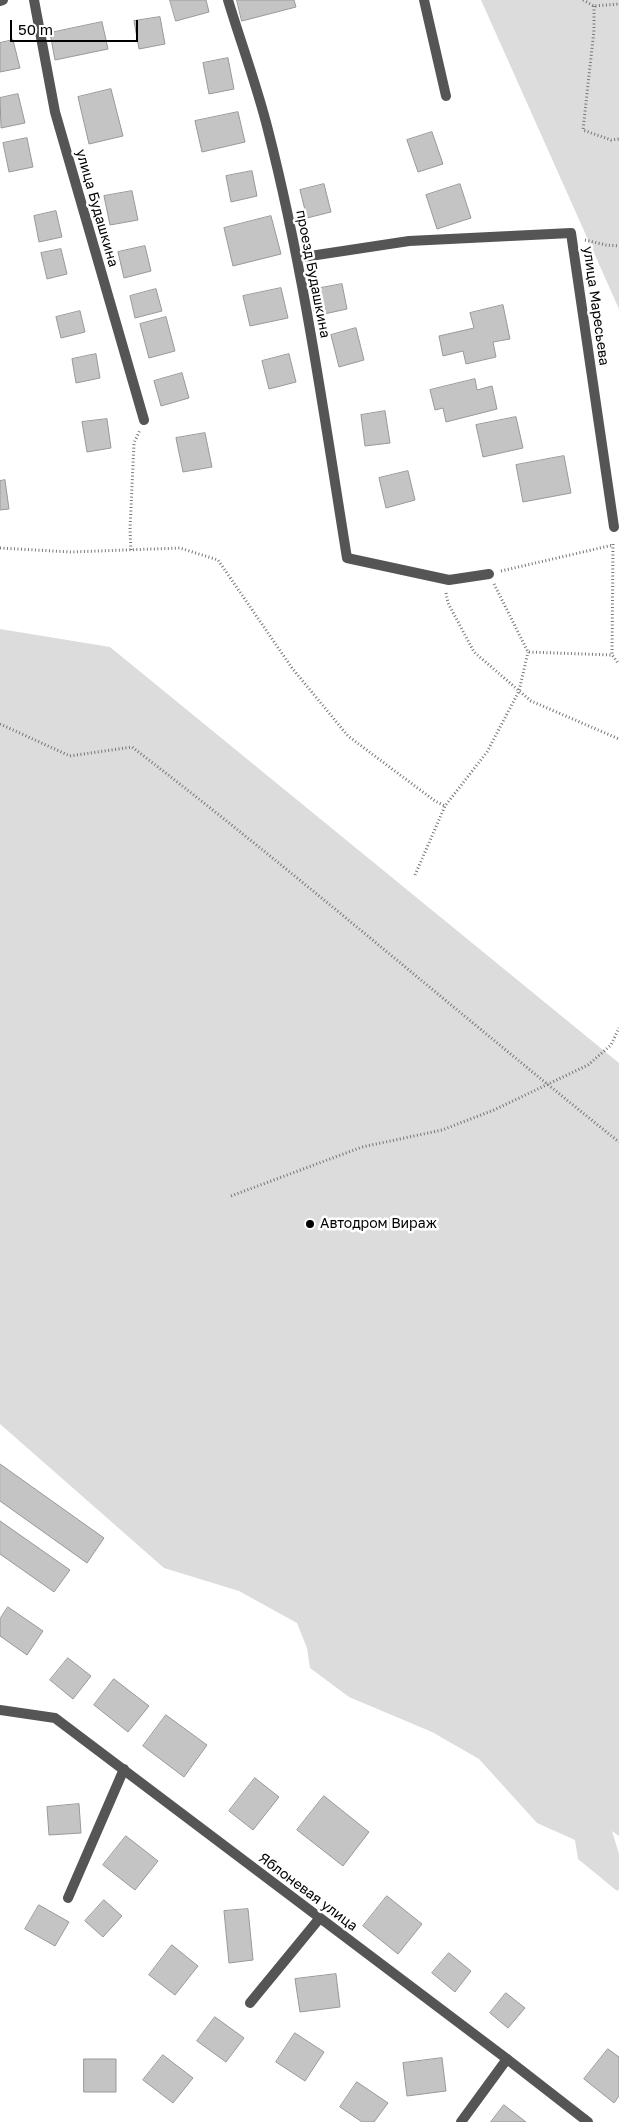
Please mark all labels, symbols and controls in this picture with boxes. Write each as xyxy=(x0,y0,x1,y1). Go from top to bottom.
scale bar xyxy=(12,10,140,42)
text: 50 m xyxy=(18,20,53,38)
street label: улица Будашкина xyxy=(72,147,122,269)
street label: проезд Будашкина xyxy=(292,209,334,339)
street label: улица Маресьева xyxy=(579,245,613,367)
place label: Автодром Вираж xyxy=(320,1216,437,1232)
marker: Автодром Вираж xyxy=(304,1218,316,1230)
street label: Яблоневая улица xyxy=(255,1849,361,1935)

